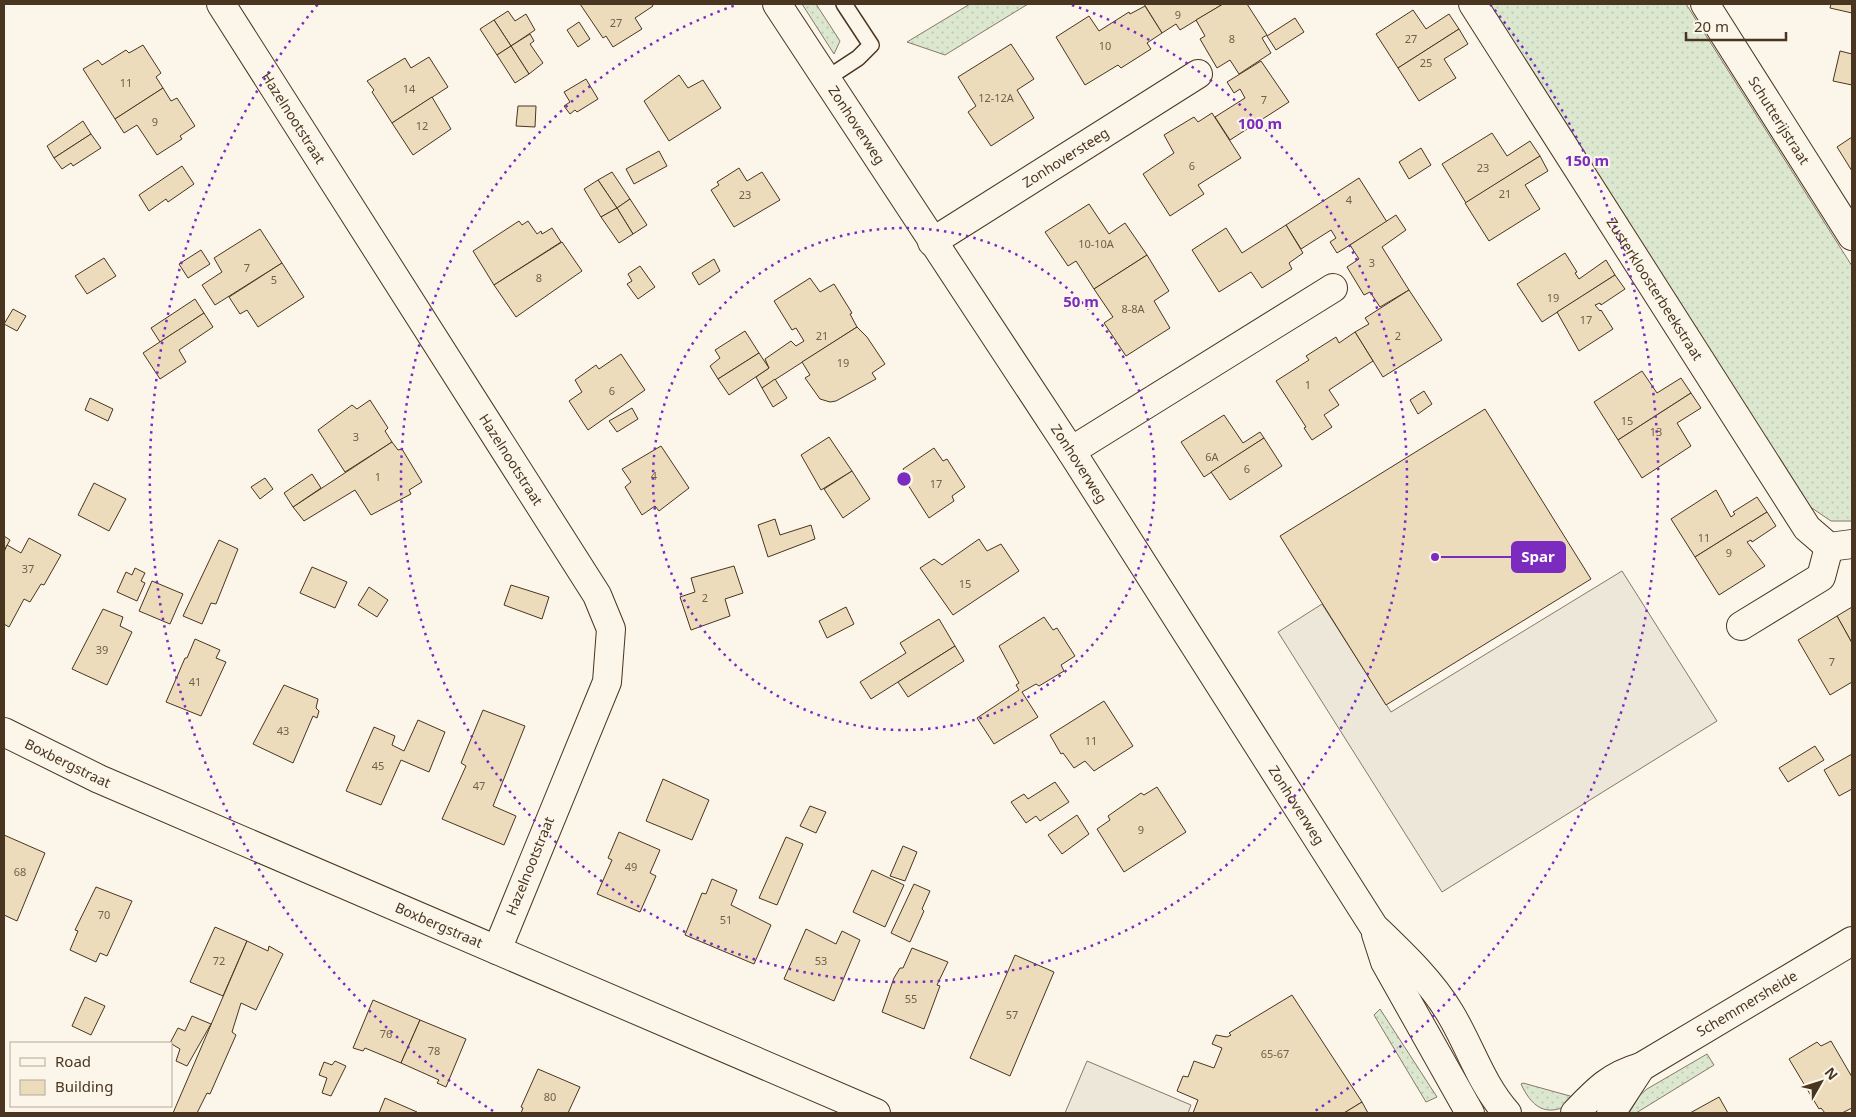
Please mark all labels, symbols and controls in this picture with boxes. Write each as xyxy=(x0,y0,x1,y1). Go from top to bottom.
house number: 9 xyxy=(1175,7,1181,22)
scale bar xyxy=(1686,10,1786,42)
house number: 27 xyxy=(610,15,622,30)
text: 20 m xyxy=(1694,16,1729,36)
house number: 8 xyxy=(1229,31,1235,46)
house number: 27 xyxy=(1405,31,1417,46)
house number: 10 xyxy=(1099,38,1111,53)
house number: 25 xyxy=(1420,55,1432,70)
street label: Hazelnootstraat xyxy=(258,68,330,167)
street label: Schutterijstraat xyxy=(1744,73,1814,168)
house number: 11 xyxy=(120,75,132,90)
house number: 14 xyxy=(403,81,416,96)
street label: Zonhoverweg xyxy=(824,82,890,168)
house number: 12-12A xyxy=(978,90,1015,105)
house number: 7 xyxy=(1261,92,1267,107)
text: 100 m xyxy=(1238,113,1282,133)
house number: 9 xyxy=(152,114,158,129)
house number: 12 xyxy=(416,118,428,133)
street label: Zonhoversteeg xyxy=(1018,123,1112,192)
text: 150 m xyxy=(1565,150,1609,170)
house number: 6 xyxy=(1189,158,1195,173)
house number: 23 xyxy=(1477,160,1489,175)
house number: 21 xyxy=(1499,186,1511,201)
house number: 23 xyxy=(739,187,751,202)
house number: 4 xyxy=(1346,192,1353,207)
street label: Zusterkloosterbeekstraat xyxy=(1603,214,1708,364)
house number: 10-10A xyxy=(1078,236,1115,251)
house number: 3 xyxy=(1369,255,1375,270)
house number: 7 xyxy=(244,260,250,275)
house number: 8 xyxy=(536,270,542,285)
house number: 5 xyxy=(271,272,277,287)
house number: 19 xyxy=(1547,290,1559,305)
text: 50 m xyxy=(1063,291,1099,311)
house number: 8-8A xyxy=(1121,301,1146,316)
house number: 17 xyxy=(1580,312,1592,327)
house number: 21 xyxy=(816,328,828,343)
house number: 2 xyxy=(1395,328,1401,343)
house number: 19 xyxy=(837,355,849,370)
house number: 1 xyxy=(1305,377,1311,392)
house number: 6 xyxy=(609,383,615,398)
street label: Hazelnootstraat xyxy=(475,410,548,509)
house number: 15 xyxy=(1621,413,1633,428)
street label: Zonhoverweg xyxy=(1047,420,1112,507)
house number: 13 xyxy=(1650,424,1662,439)
house number: 3 xyxy=(353,429,359,444)
house number: 6A xyxy=(1205,449,1220,464)
house number: 6 xyxy=(1244,461,1250,476)
house number: 4 xyxy=(651,468,658,483)
house number: 1 xyxy=(375,469,381,484)
centre of rings xyxy=(895,470,913,488)
house number: 17 xyxy=(930,476,942,491)
house number: 11 xyxy=(1698,530,1710,545)
callout: Spar xyxy=(1512,542,1565,572)
house number: 9 xyxy=(1726,545,1732,560)
text: Spar xyxy=(1521,546,1555,566)
house number: 37 xyxy=(22,561,34,576)
house number: 15 xyxy=(959,576,971,591)
house number: 2 xyxy=(702,590,708,605)
house number: 39 xyxy=(96,642,108,657)
house number: 7 xyxy=(1829,654,1835,669)
house number: 41 xyxy=(189,674,201,689)
house number: 43 xyxy=(277,723,289,738)
house number: 11 xyxy=(1085,733,1097,748)
street label: Boxbergstraat xyxy=(22,734,114,792)
house number: 45 xyxy=(372,758,384,773)
street label: Zonhoverweg xyxy=(1265,762,1329,848)
house number: 47 xyxy=(473,778,485,793)
street label: Hazelnootstraat xyxy=(501,814,558,918)
house number: 9 xyxy=(1138,822,1144,837)
house number: 49 xyxy=(625,859,637,874)
house number: 68 xyxy=(14,864,26,879)
street label: Boxbergstraat xyxy=(392,897,486,952)
house number: 70 xyxy=(98,907,110,922)
house number: 51 xyxy=(720,912,732,927)
house number: 72 xyxy=(213,953,225,968)
house number: 53 xyxy=(815,953,827,968)
street label: Schemmersheide xyxy=(1693,966,1801,1041)
house number: 55 xyxy=(905,991,917,1006)
house number: 57 xyxy=(1006,1007,1018,1022)
house number: 76 xyxy=(380,1026,392,1041)
legend xyxy=(10,1042,172,1107)
house number: 78 xyxy=(428,1043,440,1058)
house number: 65-67 xyxy=(1261,1046,1289,1061)
text: Road xyxy=(55,1051,91,1071)
north arrow xyxy=(1796,1057,1846,1107)
text: N xyxy=(1821,1063,1842,1084)
text: Building xyxy=(55,1076,113,1096)
house number: 80 xyxy=(544,1089,556,1104)

